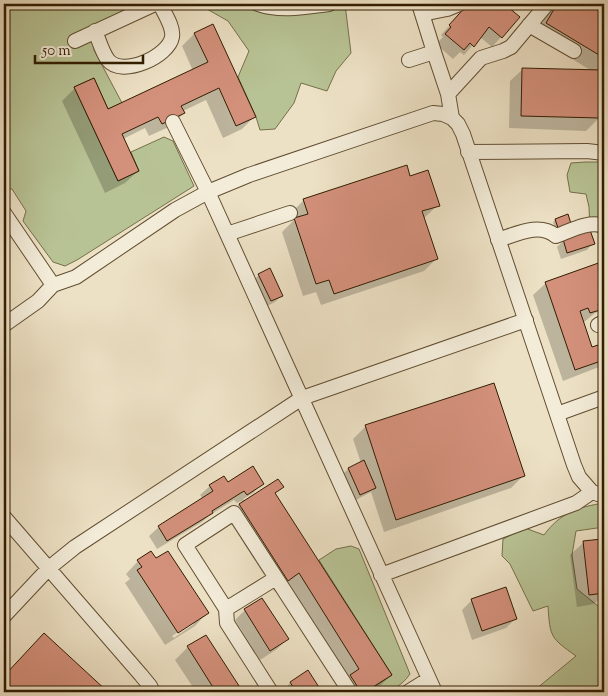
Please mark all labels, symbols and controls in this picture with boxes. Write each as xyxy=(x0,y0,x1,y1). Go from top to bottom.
scale bar xyxy=(35,32,142,64)
text: 50 m xyxy=(41,41,71,62)

